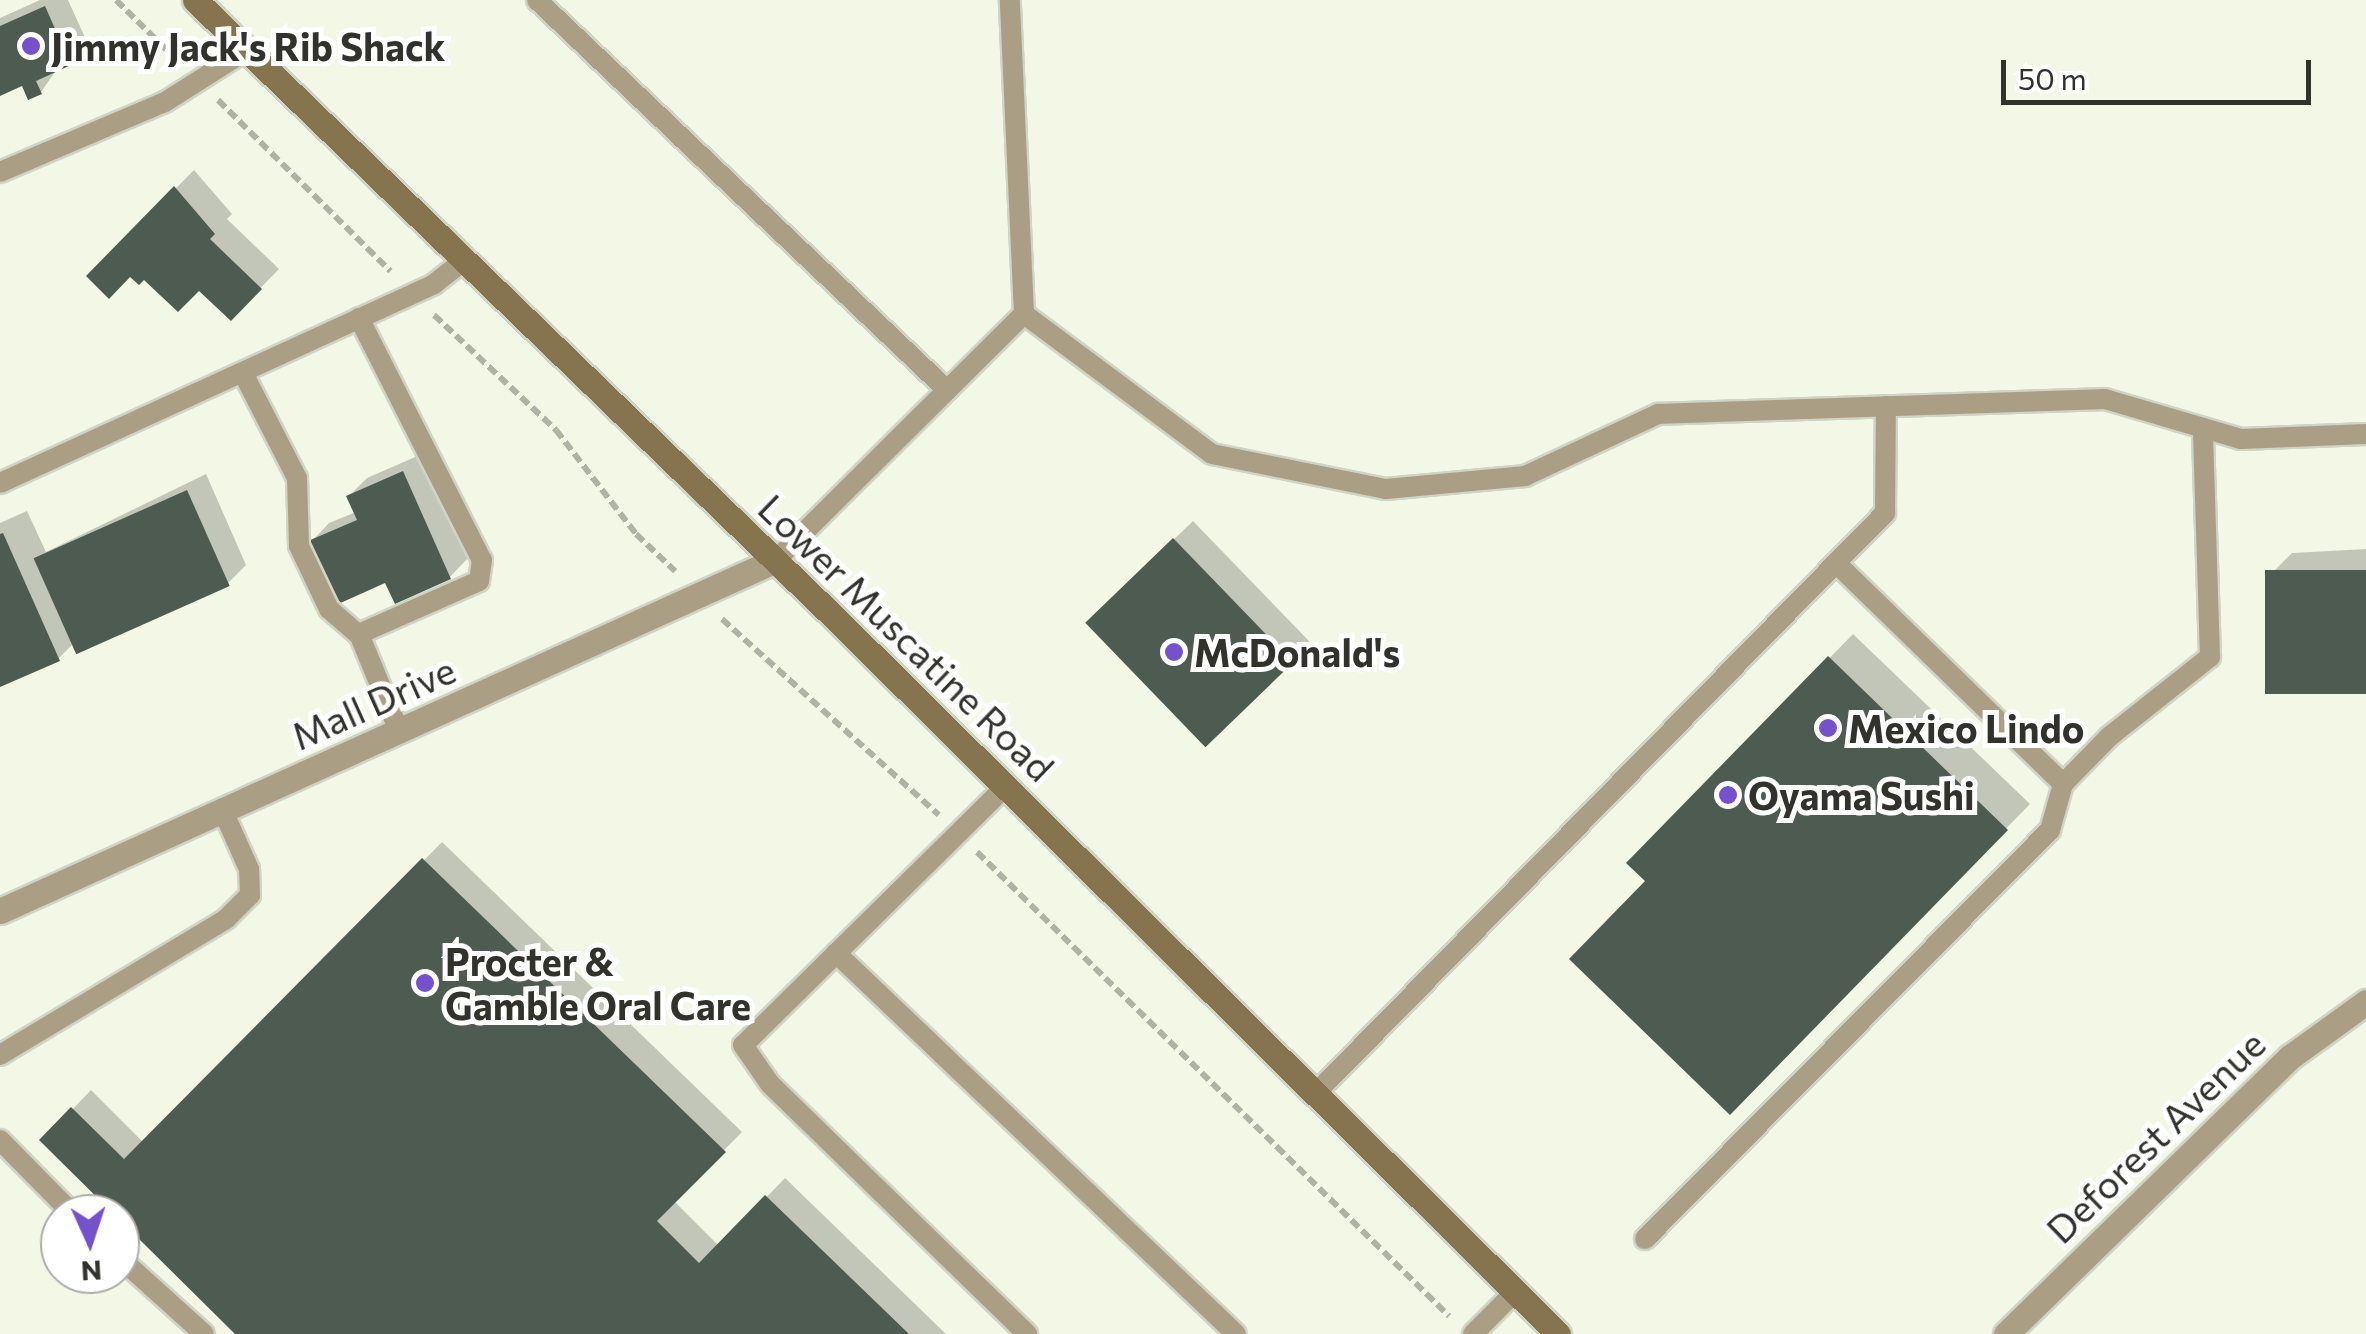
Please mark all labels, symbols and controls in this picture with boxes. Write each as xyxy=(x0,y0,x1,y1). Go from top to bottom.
place label: Jimmy Jack's Rib Shack xyxy=(51,23,445,69)
marker: Jimmy Jack's Rib Shack xyxy=(20,35,42,57)
scale bar xyxy=(2006,40,2316,102)
text: 50 m xyxy=(2018,59,2087,96)
street label: Lower Muscatine Road xyxy=(750,484,1064,790)
place label: McDonald's xyxy=(1194,629,1400,675)
marker: McDonald's xyxy=(1163,641,1185,663)
street label: Mall Drive xyxy=(284,646,462,758)
place label: Mexico Lindo xyxy=(1848,705,2084,751)
marker: Mexico Lindo xyxy=(1817,717,1839,739)
place label: Oyama Sushi xyxy=(1748,772,1975,818)
marker: Oyama Sushi xyxy=(1717,784,1739,806)
place label: Procter & Gamble Oral Care xyxy=(445,938,751,1028)
marker: Procter & Gamble Oral Care xyxy=(414,972,436,994)
street label: Deforest Avenue xyxy=(2036,1020,2274,1252)
north arrow xyxy=(40,1194,140,1294)
text: N xyxy=(80,1254,103,1289)

